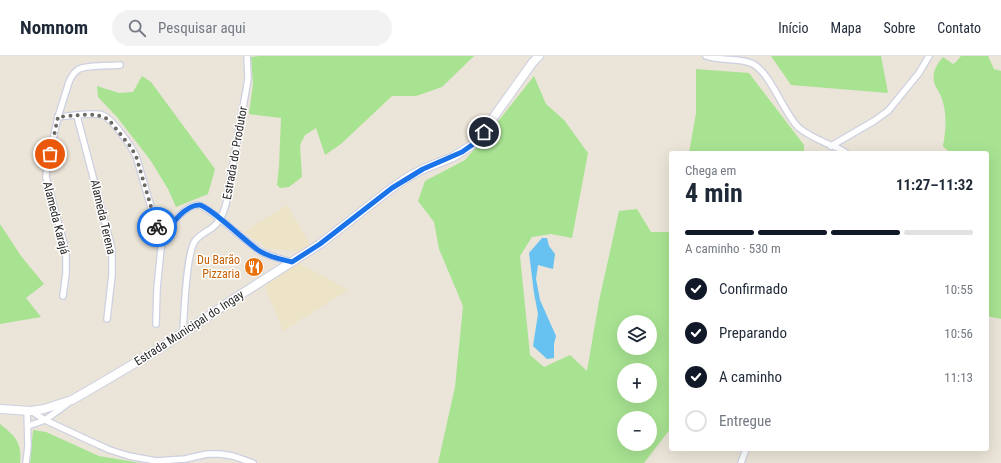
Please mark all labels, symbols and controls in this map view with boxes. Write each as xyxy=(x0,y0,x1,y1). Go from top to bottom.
search box xyxy=(112,10,392,46)
text: Nomnom xyxy=(20,16,88,39)
icon: search xyxy=(126,17,148,39)
text: Pesquisar aqui xyxy=(158,19,246,37)
text: Início xyxy=(778,20,809,36)
text: Mapa xyxy=(831,20,861,36)
text: Sobre xyxy=(883,20,915,36)
text: Contato xyxy=(937,20,981,36)
street label: Estrada do Produtor xyxy=(220,105,250,201)
pin xyxy=(467,115,501,149)
icon: home xyxy=(473,121,495,143)
pin xyxy=(33,137,67,171)
icon: bag xyxy=(39,143,61,165)
text: Chega em xyxy=(685,163,736,178)
text: 11:27–11:32 xyxy=(896,176,973,194)
street label: Alameda Terena xyxy=(88,178,118,256)
text: 4 min xyxy=(685,178,743,208)
street label: Alameda Karajá xyxy=(40,180,72,256)
courier xyxy=(137,207,177,247)
icon: bike xyxy=(146,216,168,238)
text: A caminho · 530 m xyxy=(685,241,781,256)
place label: Du Barão Pizzaria xyxy=(197,253,240,281)
restaurant icon: Du Barão Pizzaria xyxy=(243,256,265,278)
icon: check xyxy=(685,278,707,300)
text: Confirmado xyxy=(719,280,788,298)
text: 10:55 xyxy=(944,282,973,297)
street label: Estrada Municipal do Ingay xyxy=(132,287,246,369)
map controls xyxy=(617,315,657,451)
button: layers xyxy=(617,315,657,355)
icon: check xyxy=(685,322,707,344)
text: Preparando xyxy=(719,324,787,342)
text: 10:56 xyxy=(944,326,973,341)
button: + xyxy=(617,363,657,403)
icon: check xyxy=(685,366,707,388)
text: A caminho xyxy=(719,368,782,386)
text: 11:13 xyxy=(944,370,973,385)
button: − xyxy=(617,411,657,451)
text: Entregue xyxy=(719,412,771,430)

